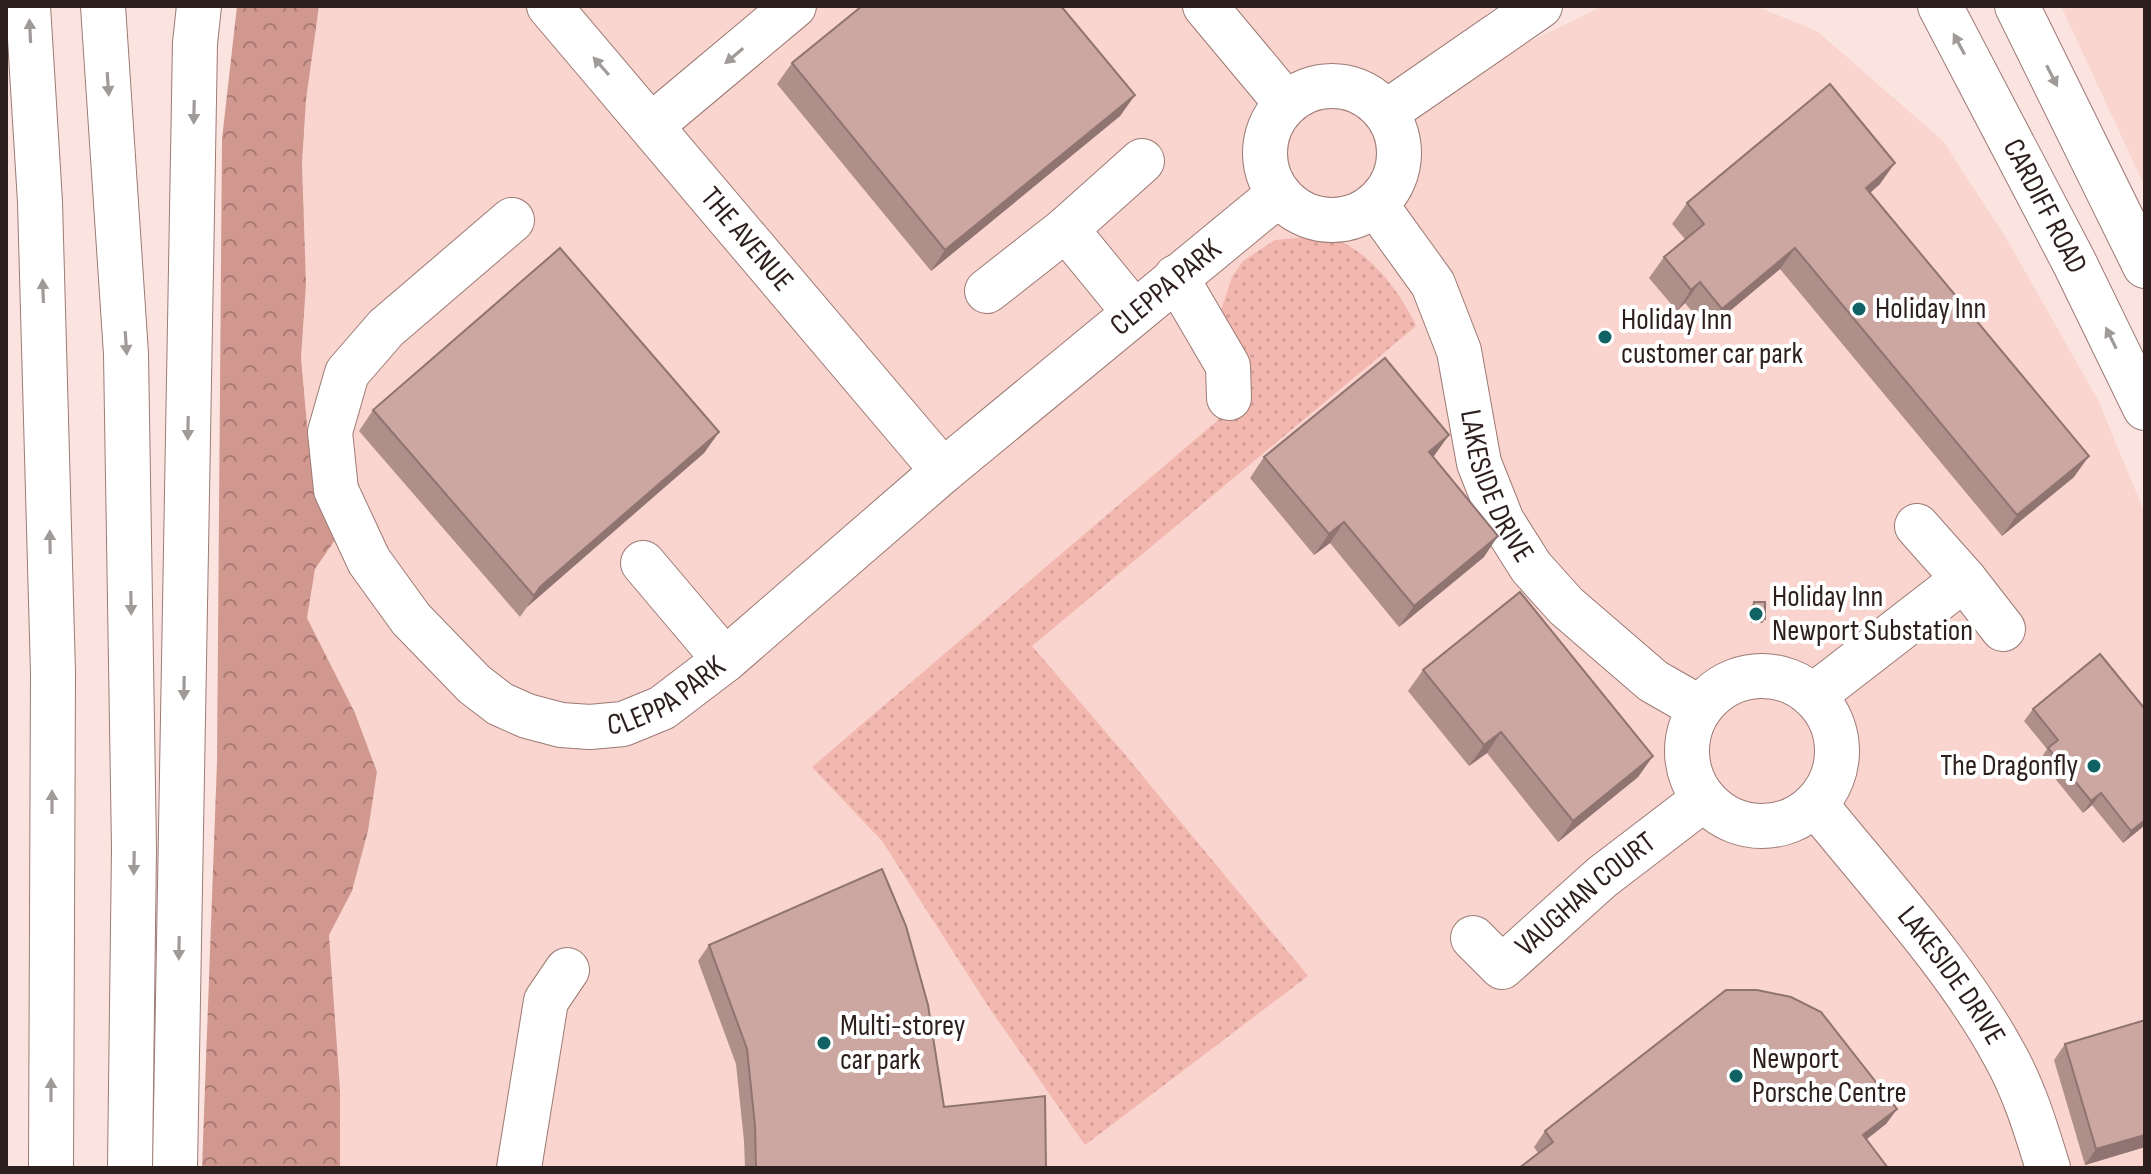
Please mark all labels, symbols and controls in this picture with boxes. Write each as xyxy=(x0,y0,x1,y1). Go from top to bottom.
one-way arrow xyxy=(23,18,36,43)
one-way arrow xyxy=(1953,32,1966,55)
one-way arrow xyxy=(724,47,744,64)
one-way arrow xyxy=(593,57,610,77)
one-way arrow xyxy=(2045,64,2059,87)
one-way arrow xyxy=(102,72,115,97)
one-way arrow xyxy=(187,100,200,125)
street label: CARDIFF ROAD xyxy=(1995,133,2095,279)
street label: THE AVENUE xyxy=(693,180,801,299)
street label: CLEPPA PARK xyxy=(1103,231,1229,343)
one-way arrow xyxy=(36,278,49,303)
place label: Holiday Inn xyxy=(1875,291,1986,327)
marker: Holiday Inn xyxy=(1850,300,1868,318)
place label: Holiday Inn customer car park xyxy=(1621,302,1803,372)
one-way arrow xyxy=(2105,326,2118,349)
marker: Holiday Inn customer car park xyxy=(1596,328,1614,346)
one-way arrow xyxy=(119,331,132,356)
street label: LAKESIDE DRIVE xyxy=(1452,407,1541,569)
one-way arrow xyxy=(182,416,194,441)
one-way arrow xyxy=(43,529,56,554)
place label: Holiday Inn Newport Substation xyxy=(1772,579,1973,649)
one-way arrow xyxy=(125,591,137,616)
marker: Holiday Inn Newport Substation xyxy=(1747,605,1765,623)
street label: CLEPPA PARK xyxy=(606,648,733,743)
one-way arrow xyxy=(177,676,190,701)
place label: The Dragonfly xyxy=(1940,748,2078,784)
marker: The Dragonfly xyxy=(2085,757,2103,775)
one-way arrow xyxy=(46,789,58,814)
street label: VAUGHAN COURT xyxy=(1508,824,1663,964)
one-way arrow xyxy=(128,851,140,876)
street label: LAKESIDE DRIVE xyxy=(1889,899,2013,1051)
one-way arrow xyxy=(173,936,185,961)
place label: Multi-storey car park xyxy=(840,1008,966,1078)
marker: Multi-storey car park xyxy=(815,1034,833,1052)
place label: Newport Porsche Centre xyxy=(1752,1041,1906,1111)
marker: Newport Porsche Centre xyxy=(1727,1067,1745,1085)
one-way arrow xyxy=(45,1077,57,1102)

